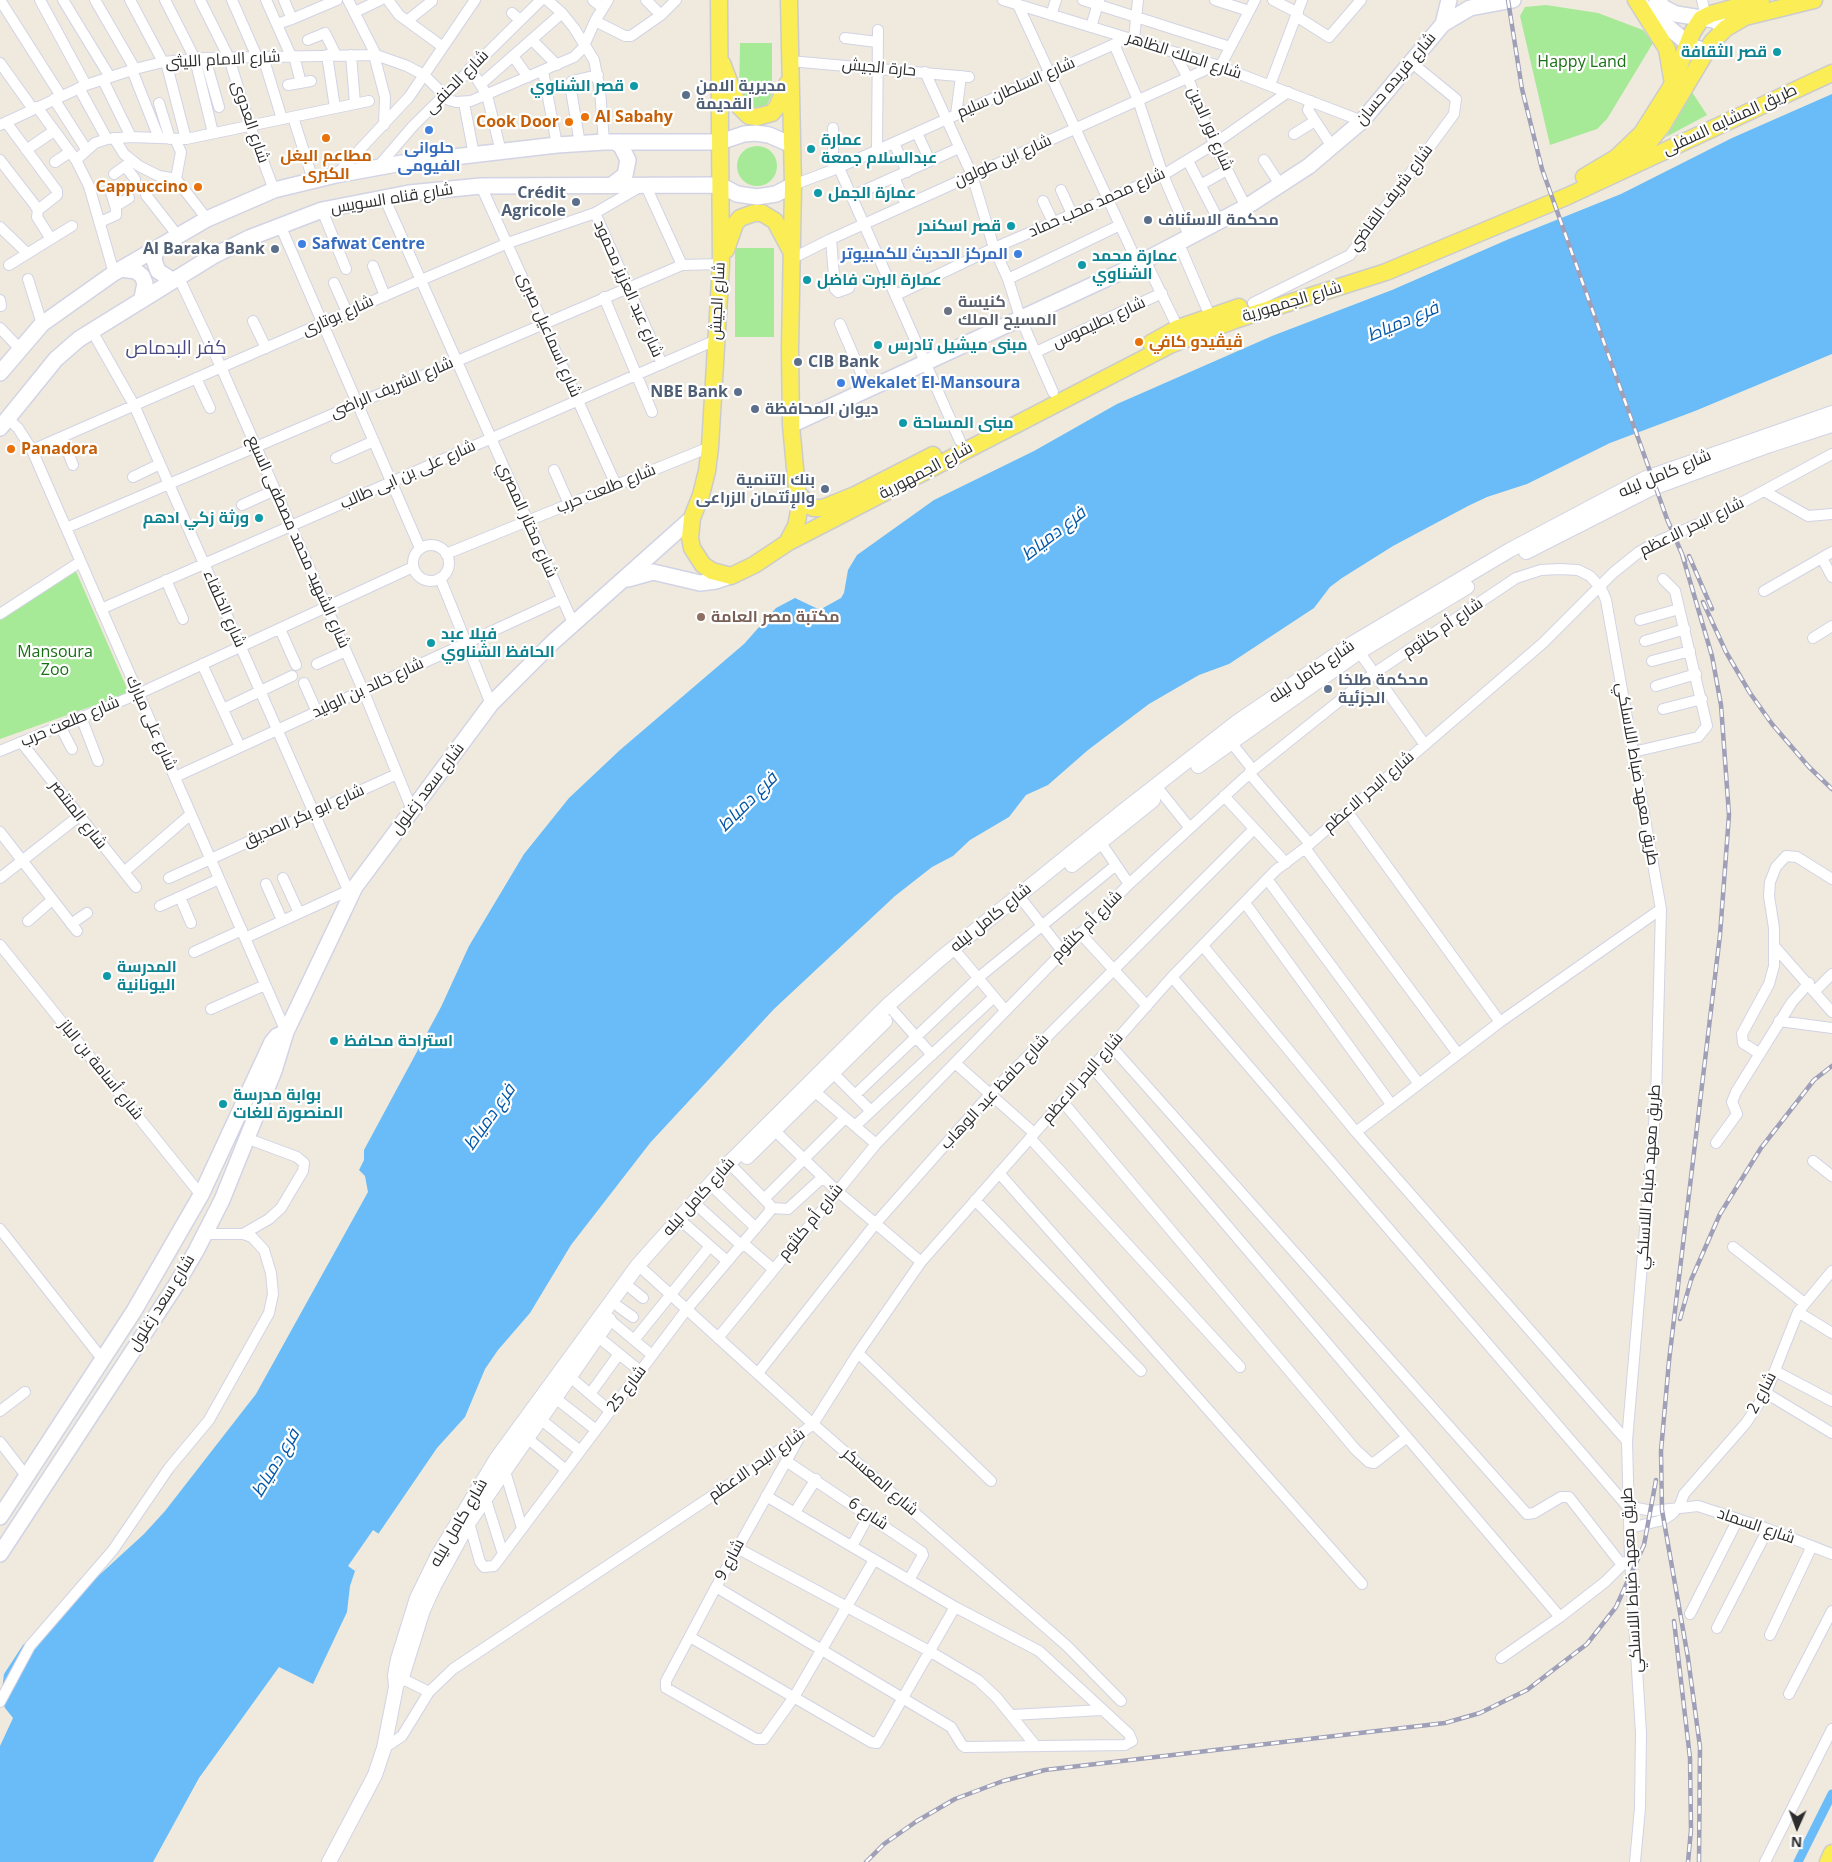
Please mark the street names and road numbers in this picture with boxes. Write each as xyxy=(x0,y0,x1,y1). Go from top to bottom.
street label: شارع الملك الظاهر xyxy=(1124,28,1244,84)
street label: شارع فريده حسان xyxy=(1352,29,1440,129)
street label: شارع الحنفى xyxy=(421,46,493,118)
street label: شارع الامام الليثى xyxy=(165,47,281,73)
street label: شارع السلطان سليم xyxy=(954,53,1078,123)
street label: حارة الجيش xyxy=(841,55,917,81)
street label: شارع العدوى xyxy=(227,78,273,166)
street label: طريق المشايه السفلى xyxy=(1660,80,1800,160)
street label: شارع نور الدين xyxy=(1183,84,1237,174)
street label: شارع ابن طولون xyxy=(951,131,1055,191)
street label: شارع شريف القاضي xyxy=(1345,141,1437,255)
street label: شارع محمد محب حماد xyxy=(1026,164,1168,242)
street label: شارع قناه السويس xyxy=(329,180,455,218)
street label: شارع عبد العزيز محمود xyxy=(589,218,667,360)
street label: شارع الجيش xyxy=(706,261,730,341)
street label: شارع اسماعيل صبرى xyxy=(513,270,585,400)
street label: شارع الجمهورية xyxy=(1240,278,1344,326)
street label: شارع بوتارى xyxy=(299,292,377,340)
street label: شارع بطليموس xyxy=(1049,293,1149,353)
street label: شارع الشريف الراضى xyxy=(328,353,456,423)
street label: شارع الشهيد محمد مصطفى السبع xyxy=(242,433,354,651)
street label: شارع على بن ابى طالب xyxy=(337,437,479,513)
street label: شارع الجمهورية xyxy=(876,438,976,504)
street label: شارع كامل ليله xyxy=(1616,446,1714,502)
street label: شارع مختار المصري xyxy=(493,459,561,581)
street label: شارع طلعت حرب xyxy=(553,460,659,518)
street label: شارع البحر الاعظم xyxy=(1637,493,1747,561)
street label: شارع الخلفاء xyxy=(199,568,249,650)
street label: شارع أم كلثوم xyxy=(1399,594,1487,662)
street label: شارع كامل ليله xyxy=(1266,636,1358,708)
street label: شارع خالد بن الوليد xyxy=(309,654,427,722)
street label: شارع على مبارك xyxy=(121,672,181,774)
street label: طريق معهد ضباط اللاسلكي xyxy=(1611,681,1663,867)
street label: شارع طلعت حرب xyxy=(18,693,122,751)
street label: شارع سعد زغلول xyxy=(387,739,469,839)
street label: شارع البحر الاعظم xyxy=(1320,747,1418,837)
street label: شارع المنتصر xyxy=(45,777,111,853)
street label: شارع ابو بكر الصديق xyxy=(241,781,367,851)
street label: شارع كامل ليله xyxy=(947,879,1035,957)
street label: شارع أم كلثوم xyxy=(1048,887,1126,965)
street label: شارع أسامة بن الباز xyxy=(55,1016,147,1124)
street label: شارع البحر الاعظم xyxy=(1038,1029,1128,1127)
street label: شارع حافظ عبد الوهاب xyxy=(937,1030,1053,1154)
street label: طريق معهد ضباط اللاسلكي xyxy=(1633,1084,1665,1270)
street label: شارع كامل ليله xyxy=(659,1154,739,1240)
street label: شارع أم كلثوم xyxy=(774,1180,848,1264)
street label: شارع سعد زغلول xyxy=(125,1251,199,1355)
street label: شارع 25 xyxy=(603,1362,651,1416)
street label: شارع 2 xyxy=(1743,1369,1781,1417)
street label: شارع البحر الاعظم xyxy=(705,1425,809,1505)
street label: شارع المعسكر xyxy=(838,1444,922,1520)
street label: شارع كامل ليله xyxy=(426,1475,492,1571)
street label: طريق معهد ضباط اللاسلكي xyxy=(1618,1487,1646,1673)
street label: شارع 6 xyxy=(844,1494,892,1534)
street label: شارع السماد xyxy=(1715,1504,1797,1548)
street label: شارع 9 xyxy=(711,1536,749,1584)

